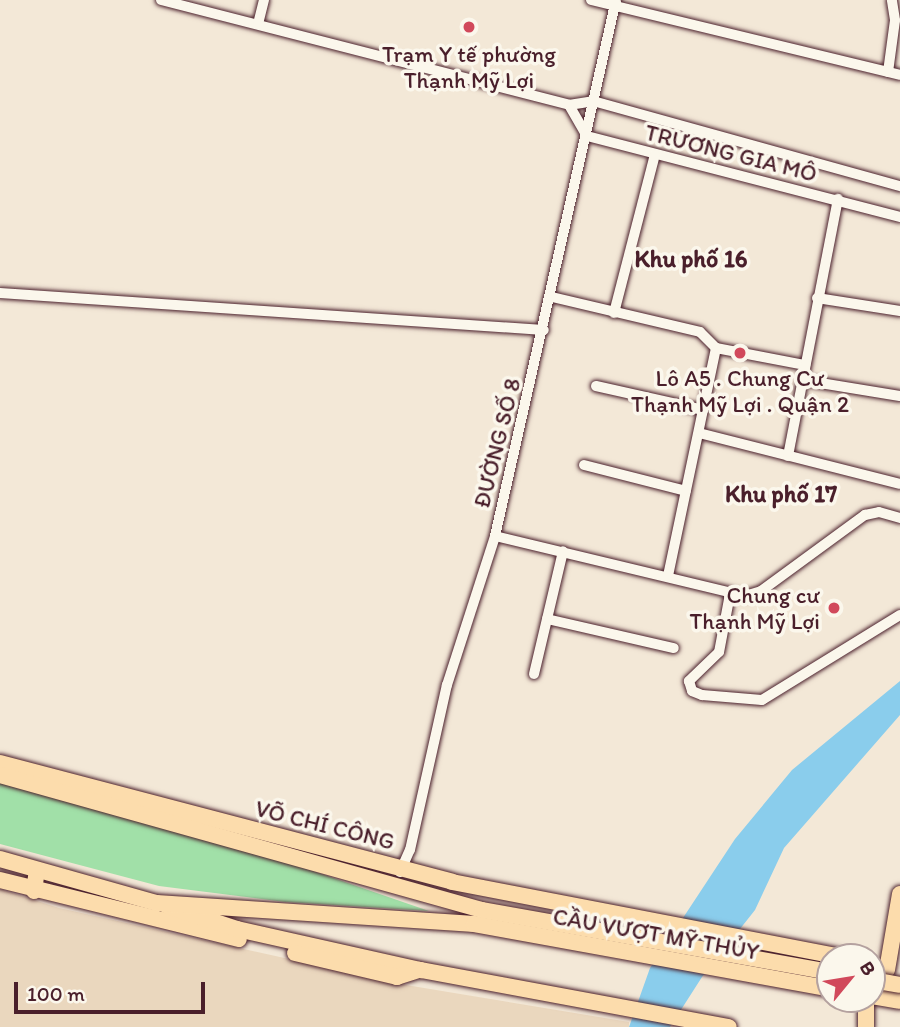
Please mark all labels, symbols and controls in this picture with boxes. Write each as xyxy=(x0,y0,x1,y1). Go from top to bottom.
marker: Trạm Y tế phường Thạnh Mỹ Lợi xyxy=(459,17,479,37)
place label: Trạm Y tế phường Thạnh Mỹ Lợi xyxy=(382,40,556,94)
street label: TRƯƠNG GIA MÔ xyxy=(642,118,820,188)
district label: Khu phố 16 xyxy=(634,245,748,273)
marker: Lô A5 . Chung Cư Thạnh Mỹ Lợi . Quận 2 xyxy=(732,345,748,361)
place label: Lô A5 . Chung Cư Thạnh Mỹ Lợi . Quận 2 xyxy=(631,364,849,418)
street label: ĐƯỜNG SỐ 8 xyxy=(468,375,526,511)
district label: Khu phố 17 xyxy=(725,480,837,508)
place label: Chung cư Thạnh Mỹ Lợi xyxy=(689,581,820,635)
marker: Chung cư Thạnh Mỹ Lợi xyxy=(826,600,842,616)
street label: VÕ CHÍ CÔNG xyxy=(253,794,397,856)
street label: CẦU VƯỢT MỸ THỦY xyxy=(551,902,761,966)
north arrow xyxy=(816,943,886,1013)
text: B xyxy=(855,957,881,979)
scale bar xyxy=(18,968,208,1012)
text: 100 m xyxy=(27,981,85,1006)

